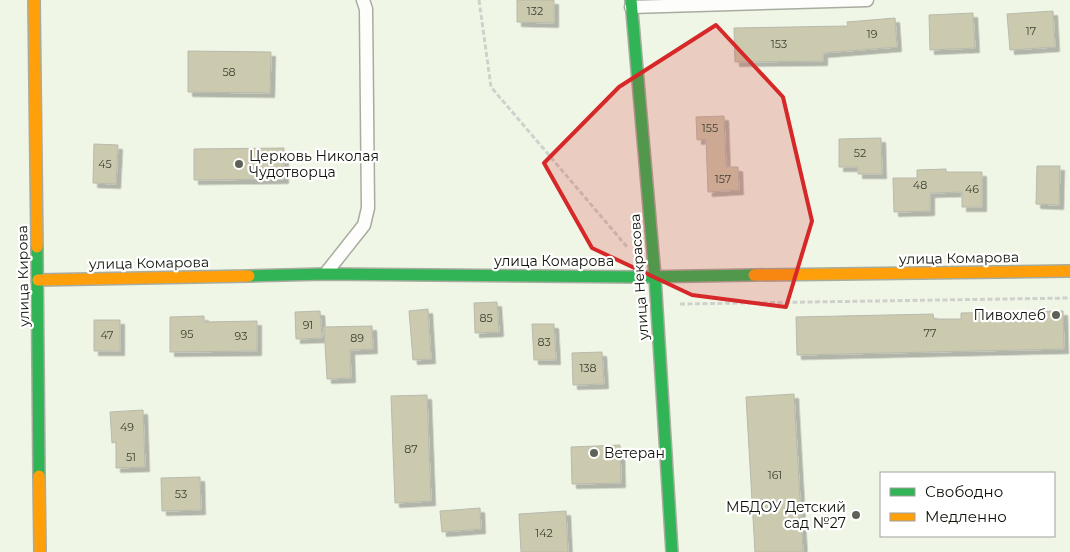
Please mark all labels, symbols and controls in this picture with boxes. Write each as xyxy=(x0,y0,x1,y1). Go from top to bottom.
house number: 132 xyxy=(527,4,543,18)
house number: 17 xyxy=(1026,24,1036,38)
house number: 19 xyxy=(867,27,878,41)
house number: 153 xyxy=(771,37,787,51)
house number: 58 xyxy=(222,65,236,79)
house number: 155 xyxy=(702,121,718,135)
house number: 52 xyxy=(854,146,866,160)
place label: Церковь Николая Чудотворца xyxy=(249,147,379,181)
house number: 45 xyxy=(98,157,112,171)
marker: Церковь Николая Чудотворца xyxy=(233,158,245,170)
house number: 157 xyxy=(715,172,731,186)
house number: 48 xyxy=(913,178,927,192)
house number: 46 xyxy=(965,182,979,196)
street label: улица Некрасова xyxy=(626,213,652,342)
street label: улица Кирова xyxy=(13,225,33,328)
street label: улица Комарова xyxy=(898,248,1019,268)
street label: улица Комарова xyxy=(493,252,614,270)
street label: улица Комарова xyxy=(88,253,209,273)
place label: Пивохлеб xyxy=(974,306,1046,324)
marker: Пивохлеб xyxy=(1050,309,1062,321)
house number: 85 xyxy=(479,311,493,325)
house number: 91 xyxy=(303,318,313,332)
house number: 77 xyxy=(924,326,936,340)
house number: 95 xyxy=(181,327,193,341)
house number: 47 xyxy=(100,328,114,342)
house number: 93 xyxy=(235,329,247,343)
house number: 89 xyxy=(350,331,364,345)
house number: 83 xyxy=(537,335,551,349)
house number: 138 xyxy=(579,361,597,375)
house number: 49 xyxy=(120,420,134,434)
house number: 87 xyxy=(404,442,418,456)
place label: Ветеран xyxy=(604,444,665,462)
marker: Ветеран xyxy=(588,447,600,459)
house number: 51 xyxy=(126,450,136,464)
house number: 161 xyxy=(768,468,782,482)
legend xyxy=(880,472,1055,537)
text: Свободно xyxy=(925,482,1003,501)
house number: 53 xyxy=(175,487,187,501)
place label: МБДОУ Детский сад №27 xyxy=(726,498,846,532)
text: Медленно xyxy=(925,507,1007,526)
marker: МБДОУ Детский сад №27 xyxy=(850,509,862,521)
house number: 142 xyxy=(535,526,553,540)

